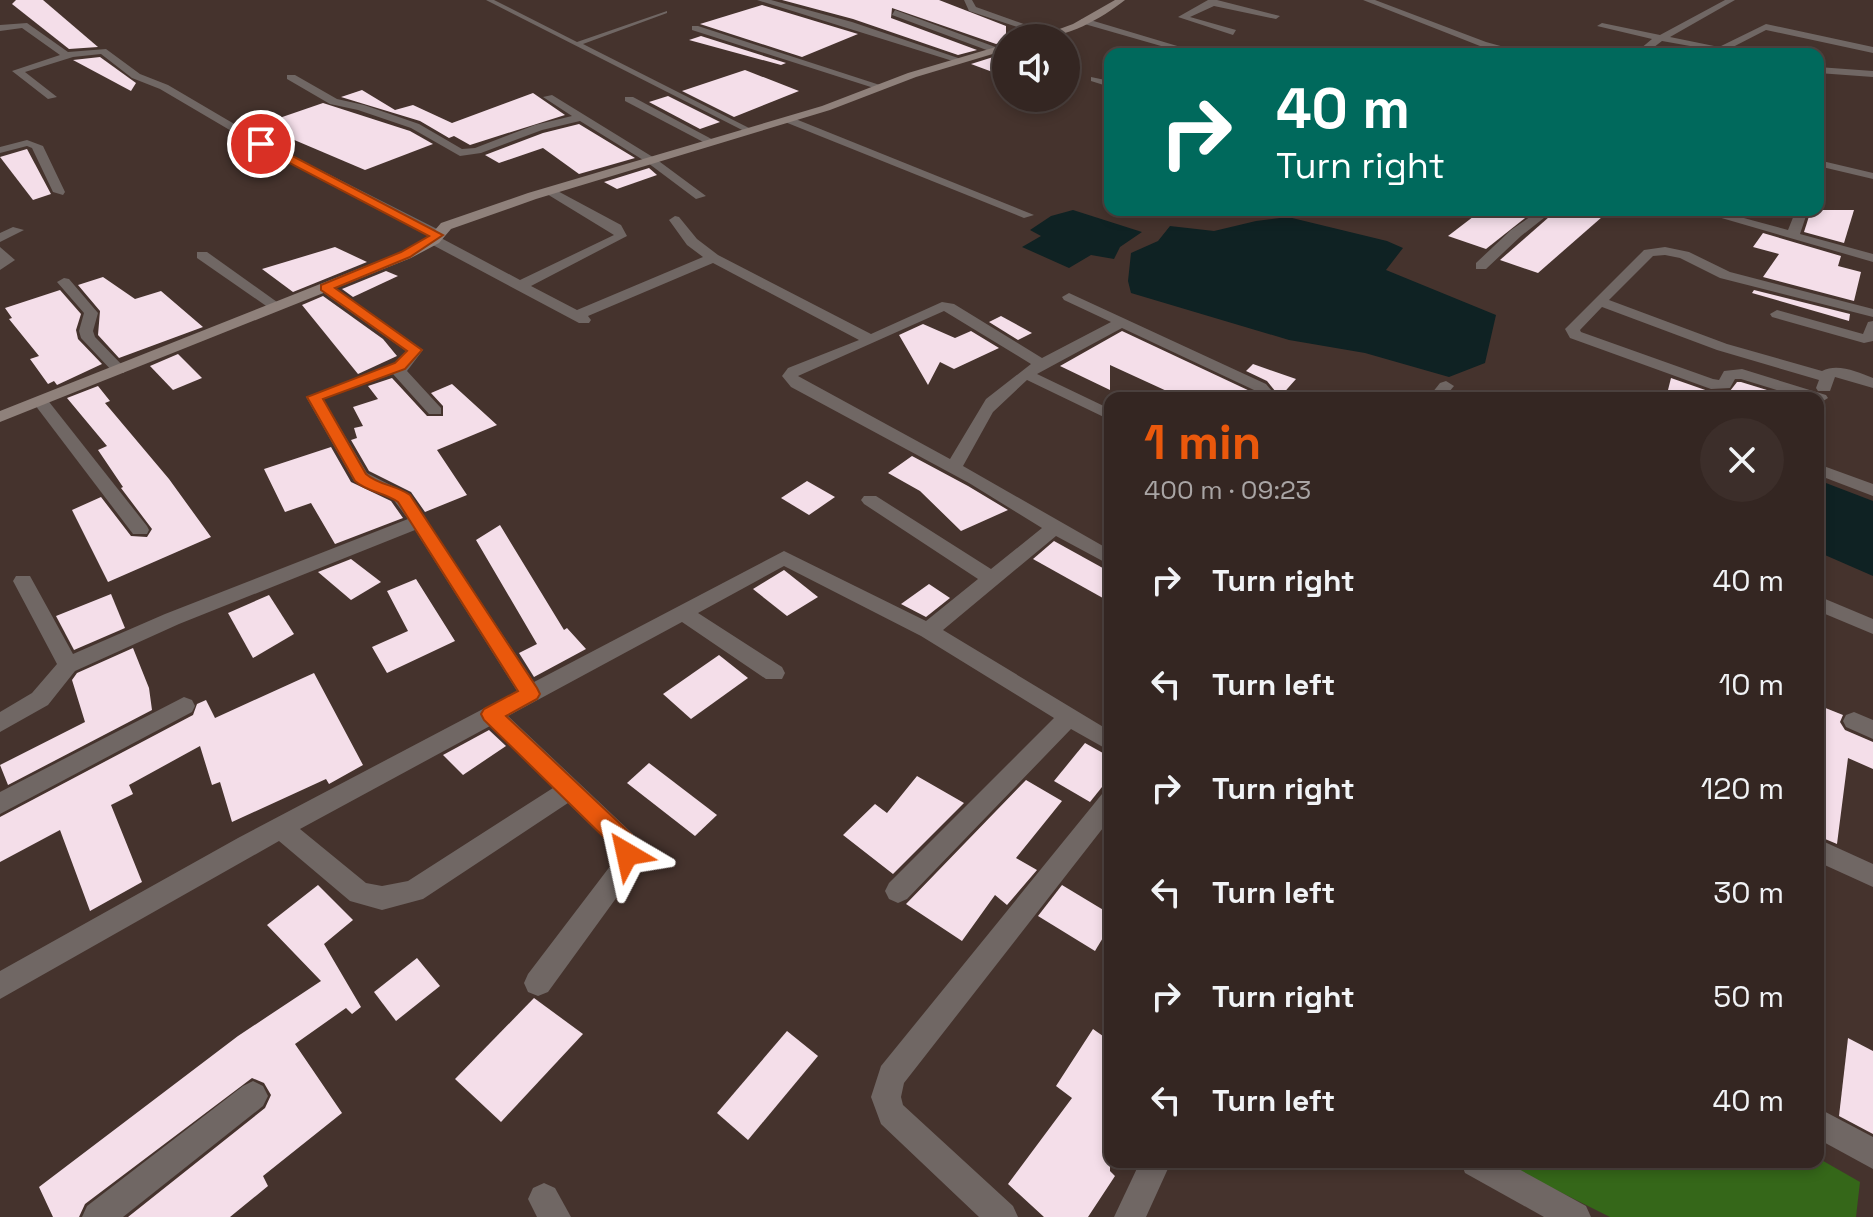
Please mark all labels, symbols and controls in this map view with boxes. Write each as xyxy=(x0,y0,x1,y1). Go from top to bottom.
map controls xyxy=(992,24,1080,112)
button: sound xyxy=(992,24,1080,112)
text: 40 m xyxy=(1276,73,1410,144)
icon: right xyxy=(1144,80,1248,184)
pin xyxy=(227,110,295,178)
icon: arrive xyxy=(239,122,283,166)
text: Turn right xyxy=(1276,143,1445,189)
text: 1 min xyxy=(1144,412,1261,473)
button: close xyxy=(1700,418,1784,502)
text: 400 m · 09:23 xyxy=(1144,473,1311,507)
icon: right xyxy=(1144,558,1188,602)
text: Turn right xyxy=(1212,561,1355,600)
text: 40 m xyxy=(1713,561,1784,600)
icon: left xyxy=(1144,662,1188,706)
text: Turn left xyxy=(1212,665,1335,704)
text: 10 m xyxy=(1719,665,1784,704)
icon: right xyxy=(1144,766,1188,810)
text: Turn right xyxy=(1212,769,1355,808)
text: 120 m xyxy=(1701,769,1784,808)
position arrow xyxy=(585,812,669,896)
icon: left xyxy=(1144,870,1188,914)
text: Turn left xyxy=(1212,873,1335,912)
text: 30 m xyxy=(1713,873,1784,912)
icon: right xyxy=(1144,974,1188,1018)
text: Turn right xyxy=(1212,977,1355,1016)
text: 50 m xyxy=(1713,977,1784,1016)
icon: left xyxy=(1144,1078,1188,1122)
text: Turn left xyxy=(1212,1081,1335,1120)
text: 40 m xyxy=(1713,1081,1784,1120)

